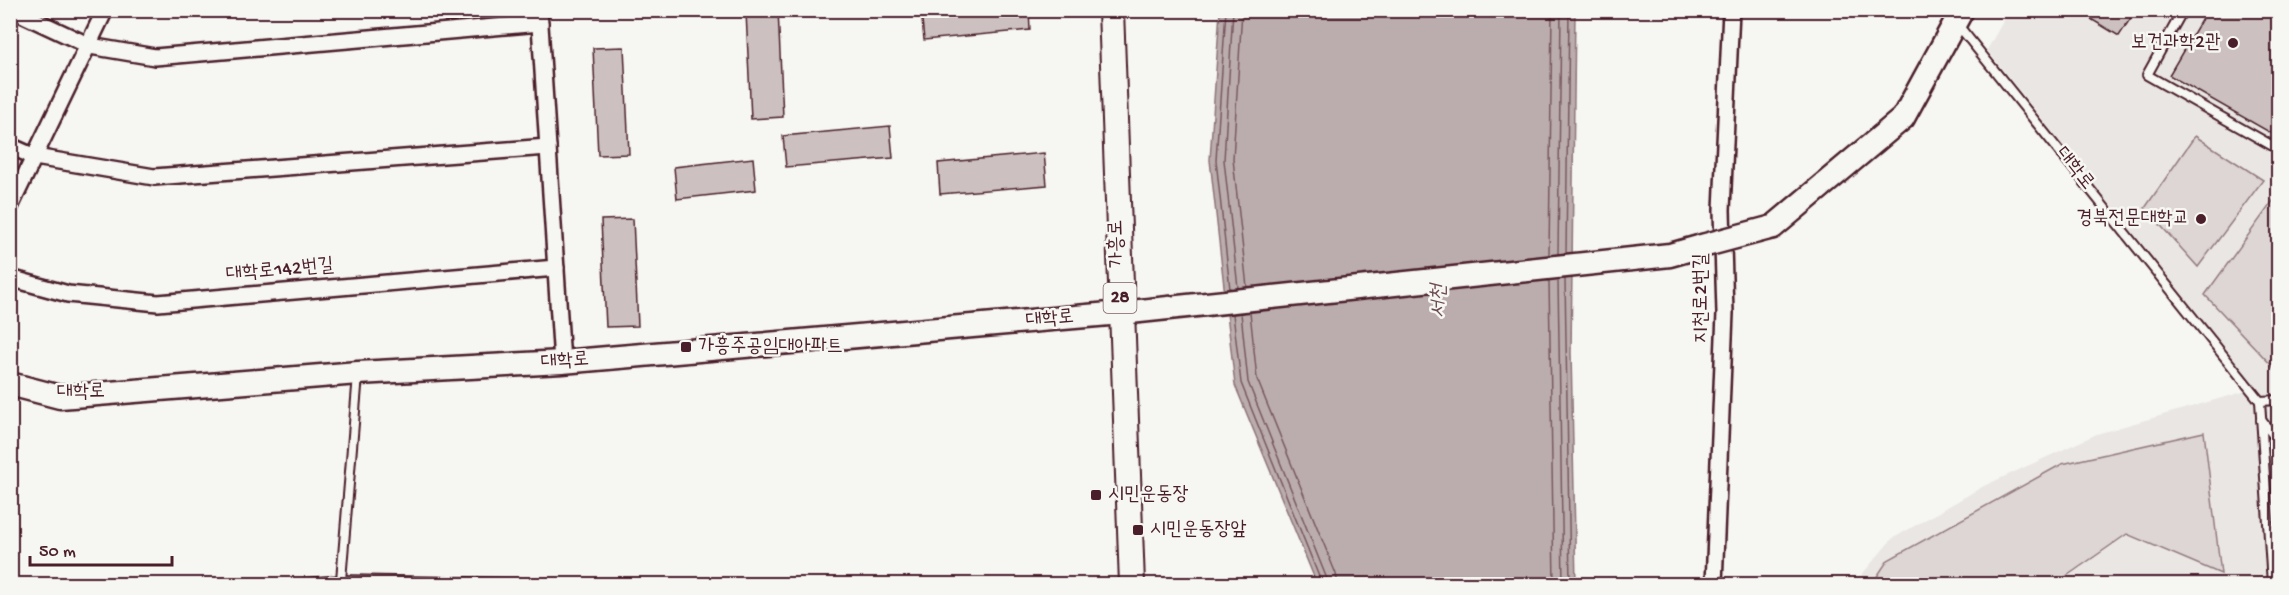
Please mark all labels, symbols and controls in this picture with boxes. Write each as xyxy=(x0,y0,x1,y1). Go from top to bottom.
place label: 보건과학2관 xyxy=(2131,32,2221,55)
marker: 보건과학2관 xyxy=(2226,36,2240,50)
street label: 대학로 xyxy=(2050,143,2098,195)
place label: 경북전문대학교 xyxy=(2076,208,2189,231)
marker: 경북전문대학교 xyxy=(2194,212,2208,226)
street label: 가흥로 xyxy=(1105,219,1130,269)
street label: 지천로2번길 xyxy=(1691,253,1714,343)
street label: 대학로142번길 xyxy=(225,255,335,287)
water label: 서천 xyxy=(1428,282,1453,318)
road number: 28 xyxy=(1104,283,1136,313)
street label: 대학로 xyxy=(1025,306,1075,334)
place label: 가흥주공임대아파트 xyxy=(698,335,843,359)
marker: 가흥주공임대아파트 xyxy=(679,340,693,354)
street label: 대학로 xyxy=(540,349,590,375)
street label: 대학로 xyxy=(57,381,105,405)
place label: 시민운동장 xyxy=(1108,484,1188,507)
marker: 시민운동장 xyxy=(1089,488,1103,502)
place label: 시민운동장앞 xyxy=(1150,519,1247,542)
marker: 시민운동장앞 xyxy=(1131,523,1145,537)
scale bar xyxy=(30,529,172,567)
text: 50 m xyxy=(39,542,76,563)

